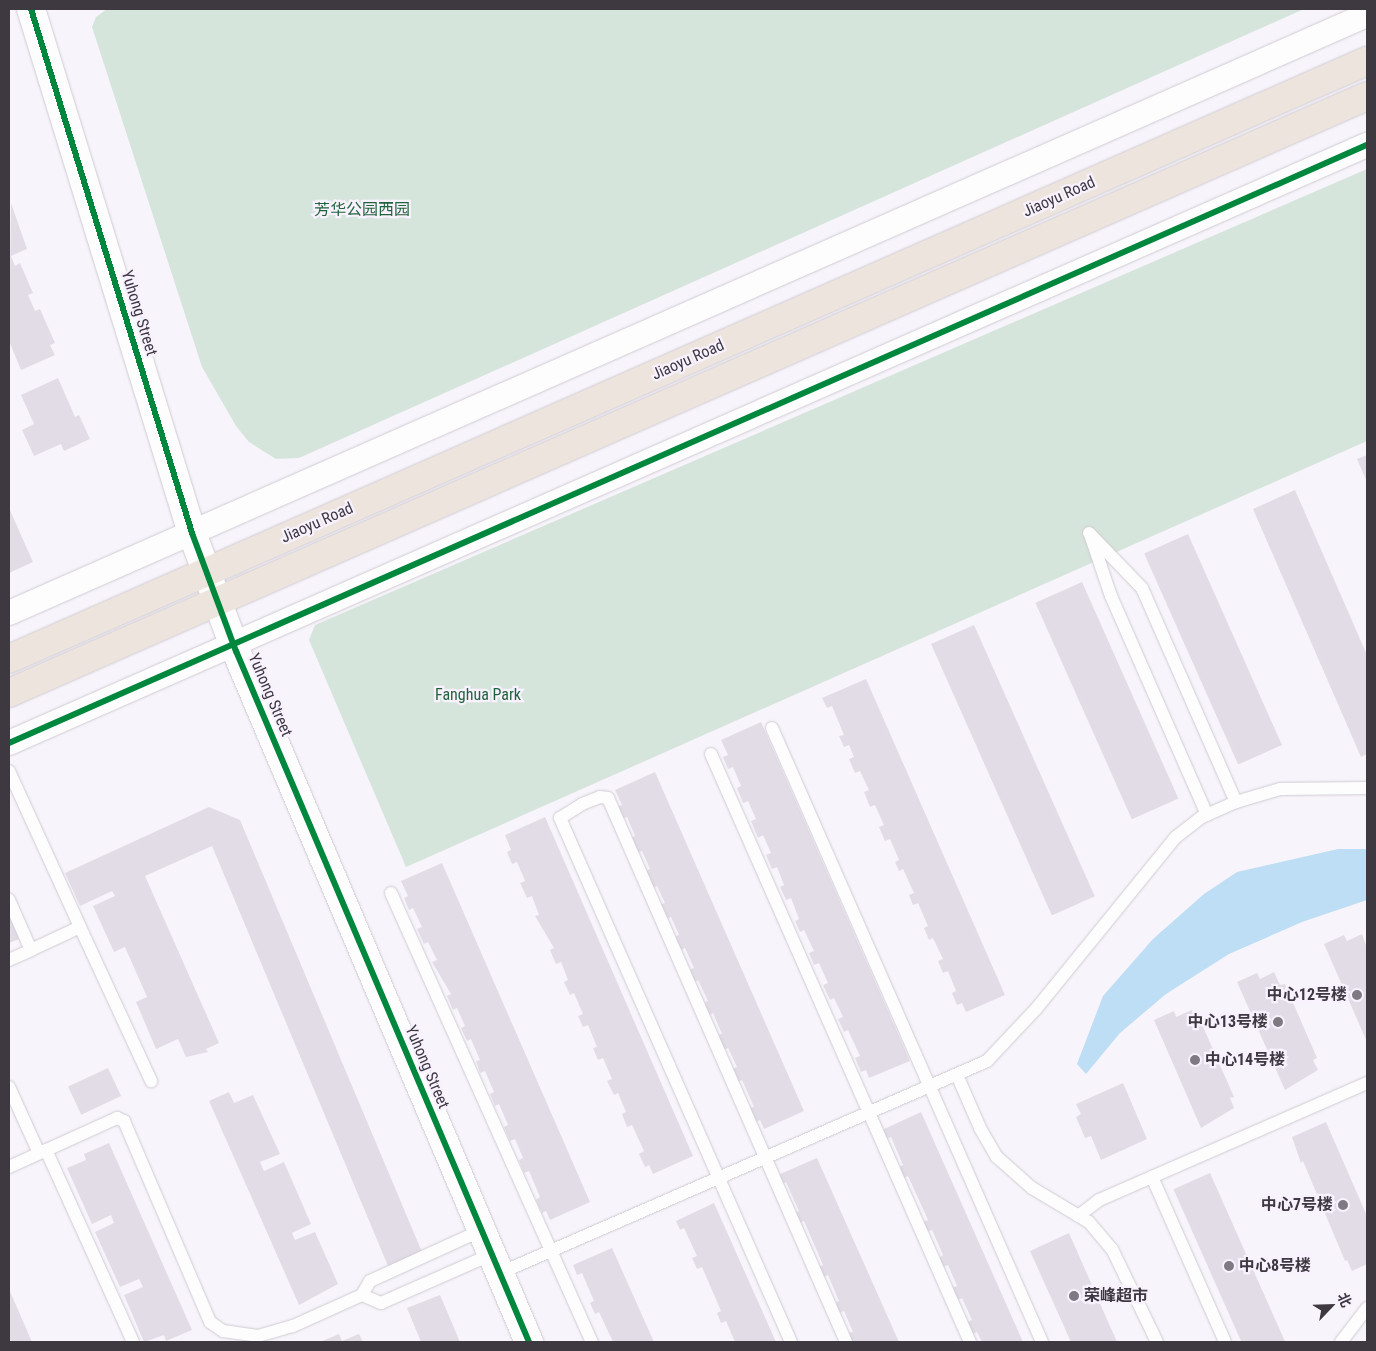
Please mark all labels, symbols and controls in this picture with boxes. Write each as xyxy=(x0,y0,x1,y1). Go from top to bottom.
street label: Jiaoyu Road xyxy=(1020,173,1098,221)
park label: 芳华公园西园 xyxy=(314,200,410,220)
street label: Yuhong Street xyxy=(117,268,161,358)
street label: Jiaoyu Road xyxy=(649,336,727,384)
street label: Jiaoyu Road xyxy=(278,499,356,547)
street label: Yuhong Street xyxy=(244,651,296,739)
park label: Fanghua Park xyxy=(435,685,521,705)
place label: 中心12号楼 xyxy=(1267,985,1347,1005)
marker: 中心12号楼 xyxy=(1351,989,1363,1001)
place label: 中心13号楼 xyxy=(1188,1012,1268,1032)
marker: 中心13号楼 xyxy=(1272,1016,1284,1028)
street label: Yuhong Street xyxy=(401,1023,453,1111)
place label: 中心14号楼 xyxy=(1205,1050,1285,1070)
marker: 中心14号楼 xyxy=(1189,1054,1201,1066)
place label: 中心7号楼 xyxy=(1261,1195,1333,1215)
marker: 中心7号楼 xyxy=(1337,1199,1349,1211)
place label: 中心8号楼 xyxy=(1239,1256,1311,1276)
marker: 中心8号楼 xyxy=(1223,1260,1235,1272)
north arrow xyxy=(1306,1281,1356,1331)
place label: 荣峰超市 xyxy=(1084,1286,1148,1306)
marker: 荣峰超市 xyxy=(1068,1290,1080,1302)
text: 北 xyxy=(1335,1290,1355,1310)

